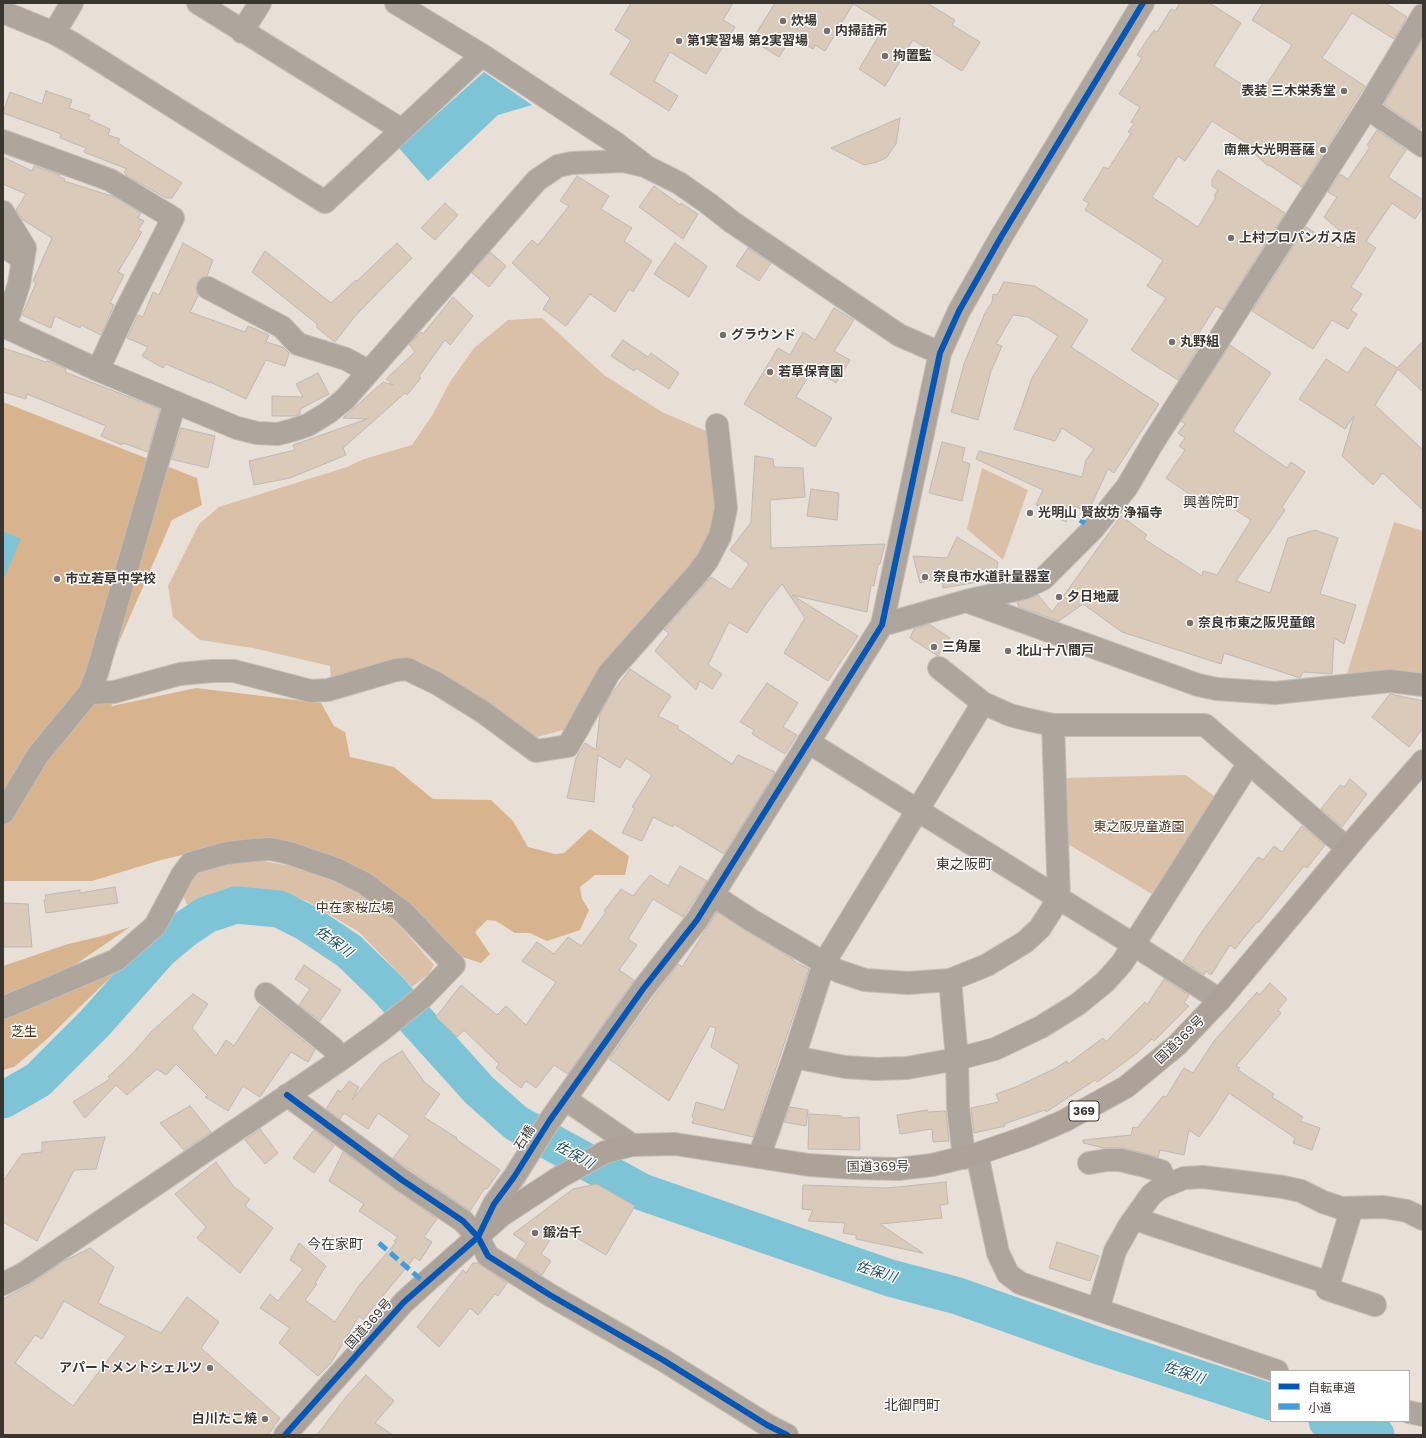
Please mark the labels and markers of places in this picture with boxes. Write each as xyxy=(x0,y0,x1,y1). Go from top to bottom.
place label: 炊場 xyxy=(791,13,817,29)
marker: 炊場 xyxy=(778,16,788,26)
place label: 内掃詰所 xyxy=(835,23,887,39)
marker: 内掃詰所 xyxy=(822,26,832,36)
place label: 第1実習場 第2実習場 xyxy=(687,33,808,49)
marker: 第1実習場 第2実習場 xyxy=(674,36,684,46)
place label: 拘置監 xyxy=(893,48,932,64)
marker: 拘置監 xyxy=(880,51,890,61)
place label: 表装 三木栄秀堂 xyxy=(1241,83,1336,99)
marker: 表装 三木栄秀堂 xyxy=(1339,86,1349,96)
place label: 南無大光明菩薩 xyxy=(1224,142,1315,158)
marker: 南無大光明菩薩 xyxy=(1318,145,1328,155)
place label: 上村プロパンガス店 xyxy=(1239,230,1356,246)
marker: 上村プロパンガス店 xyxy=(1226,233,1236,243)
place label: グラウンド xyxy=(731,327,796,343)
marker: グラウンド xyxy=(718,330,728,340)
place label: 丸野組 xyxy=(1180,334,1219,350)
marker: 丸野組 xyxy=(1167,337,1177,347)
place label: 若草保育園 xyxy=(778,364,843,380)
marker: 若草保育園 xyxy=(765,367,775,377)
place label: 光明山 賢故坊 浄福寺 xyxy=(1038,505,1162,521)
marker: 光明山 賢故坊 浄福寺 xyxy=(1025,508,1035,518)
place label: 奈良市水道計量器室 xyxy=(933,569,1050,585)
place label: 市立若草中学校 xyxy=(65,571,156,587)
marker: 奈良市水道計量器室 xyxy=(920,572,930,582)
marker: 市立若草中学校 xyxy=(52,574,62,584)
place label: 夕日地蔵 xyxy=(1067,589,1119,605)
marker: 夕日地蔵 xyxy=(1054,592,1064,602)
place label: 奈良市東之阪児童館 xyxy=(1198,615,1315,631)
marker: 奈良市東之阪児童館 xyxy=(1185,618,1195,628)
place label: 三角屋 xyxy=(942,639,981,655)
marker: 三角屋 xyxy=(929,642,939,652)
place label: 北山十八間戸 xyxy=(1016,643,1094,659)
marker: 北山十八間戸 xyxy=(1003,646,1013,656)
place label: 鍛冶千 xyxy=(543,1225,582,1241)
marker: 鍛冶千 xyxy=(530,1228,540,1238)
place label: アパートメントシェルツ xyxy=(59,1360,202,1376)
marker: アパートメントシェルツ xyxy=(205,1363,215,1373)
place label: 白川たこ焼 xyxy=(192,1411,257,1427)
marker: 白川たこ焼 xyxy=(260,1414,270,1424)

